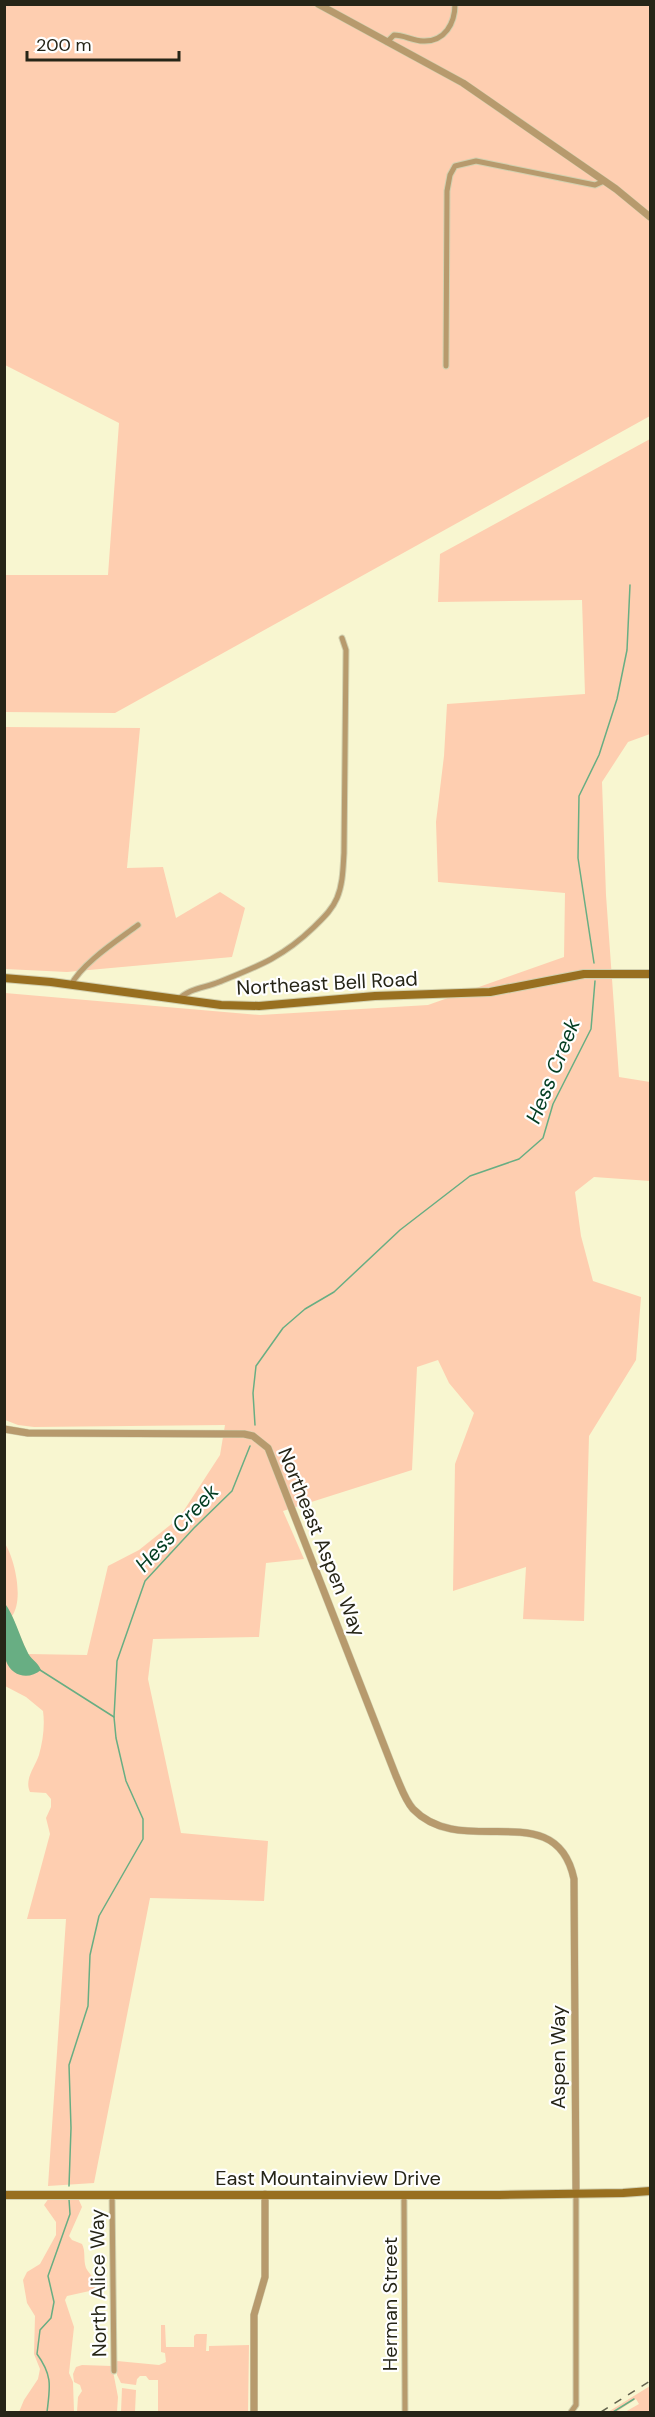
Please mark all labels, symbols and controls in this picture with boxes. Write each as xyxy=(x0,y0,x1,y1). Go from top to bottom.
scale bar xyxy=(27,24,178,62)
text: 200 m xyxy=(36,33,92,57)
street label: Northeast Bell Road xyxy=(236,965,418,1001)
water label: Hess Creek xyxy=(519,1014,587,1128)
street label: Northeast Aspen Way xyxy=(272,1444,372,1640)
water label: Hess Creek xyxy=(129,1478,225,1578)
street label: Aspen Way xyxy=(545,2005,571,2109)
street label: East Mountainview Drive xyxy=(215,2165,441,2191)
street label: North Alice Way xyxy=(84,2209,112,2357)
street label: Herman Street xyxy=(377,2237,403,2371)

